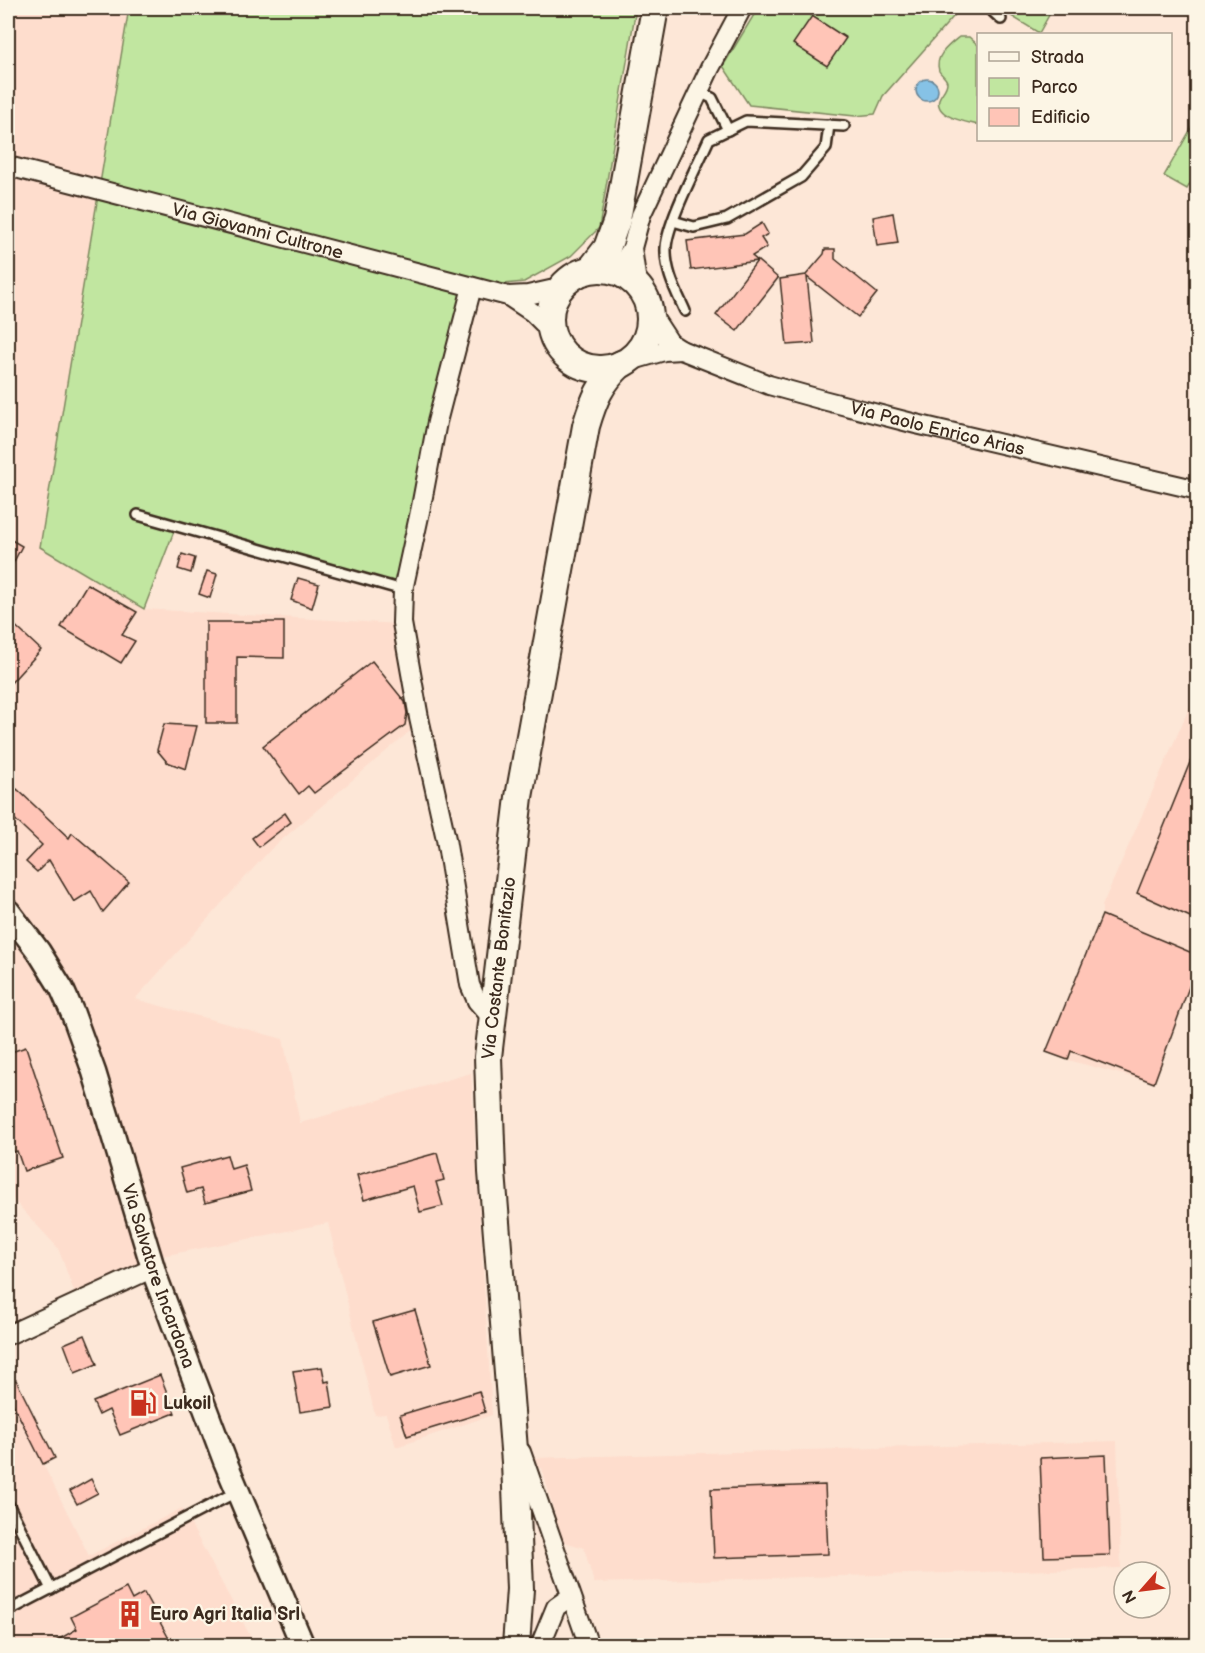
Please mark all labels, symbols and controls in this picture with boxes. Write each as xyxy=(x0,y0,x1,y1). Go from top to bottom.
legend xyxy=(977,33,1172,141)
text: Strada xyxy=(1031,47,1084,68)
text: Parco xyxy=(1031,77,1078,98)
text: Edificio xyxy=(1031,107,1090,128)
street label: Via Giovanni Cultrone xyxy=(170,199,346,263)
street label: Via Paolo Enrico Arias xyxy=(848,397,1027,460)
street label: Via Costante Bonifazio xyxy=(477,876,520,1060)
street label: Via Salvatore Incardona xyxy=(118,1181,200,1371)
fuel station icon: Lukoil xyxy=(128,1388,158,1418)
place label: Lukoil xyxy=(163,1393,211,1414)
north arrow xyxy=(1112,1560,1172,1620)
text: N xyxy=(1119,1587,1141,1606)
building icon: Euro Agri Italia Srl xyxy=(115,1599,145,1629)
place label: Euro Agri Italia Srl xyxy=(150,1604,300,1625)

